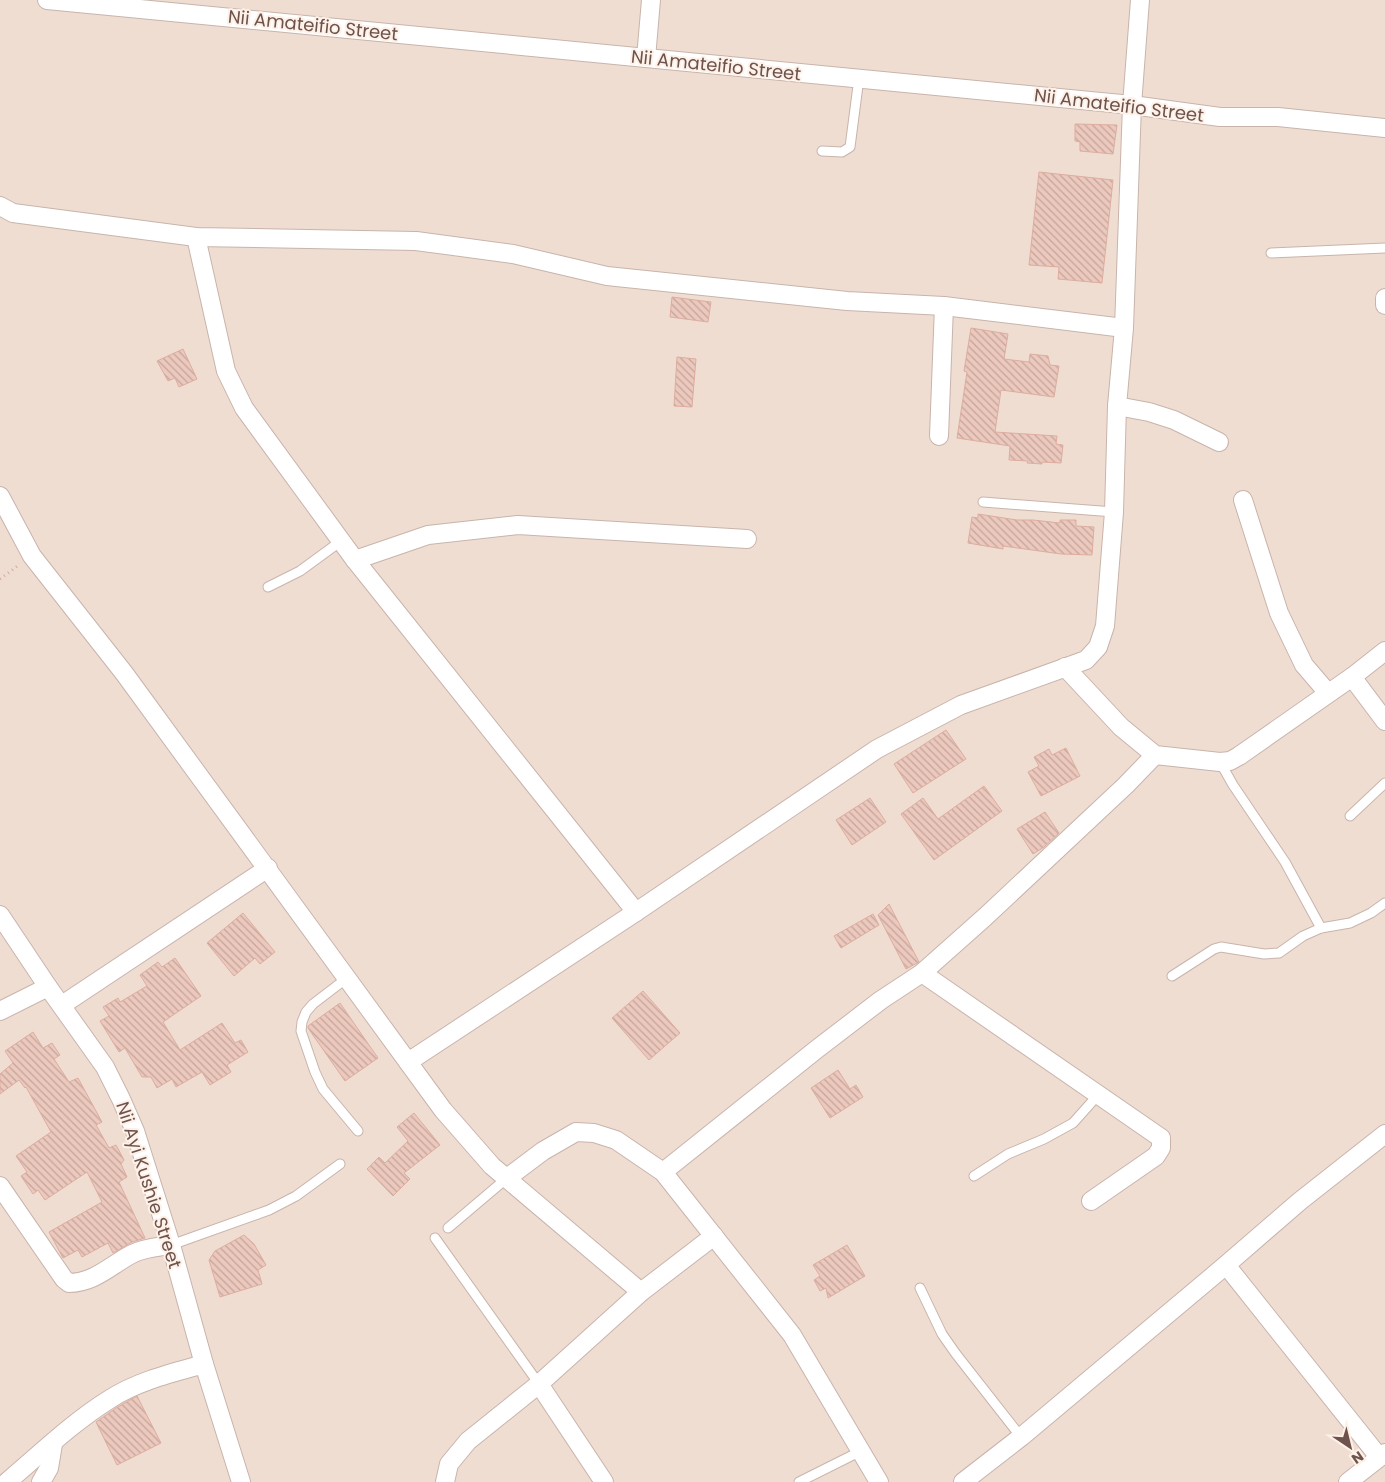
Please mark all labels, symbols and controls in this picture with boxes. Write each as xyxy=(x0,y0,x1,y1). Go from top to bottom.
street label: Nii Amateifio Street xyxy=(227,4,399,46)
street label: Nii Amateifio Street xyxy=(630,44,802,86)
street label: Nii Amateifio Street xyxy=(1033,82,1205,128)
street label: Nii Ayi Kushie Street xyxy=(110,1098,188,1272)
north arrow xyxy=(1325,1422,1375,1472)
text: N xyxy=(1347,1446,1368,1469)

